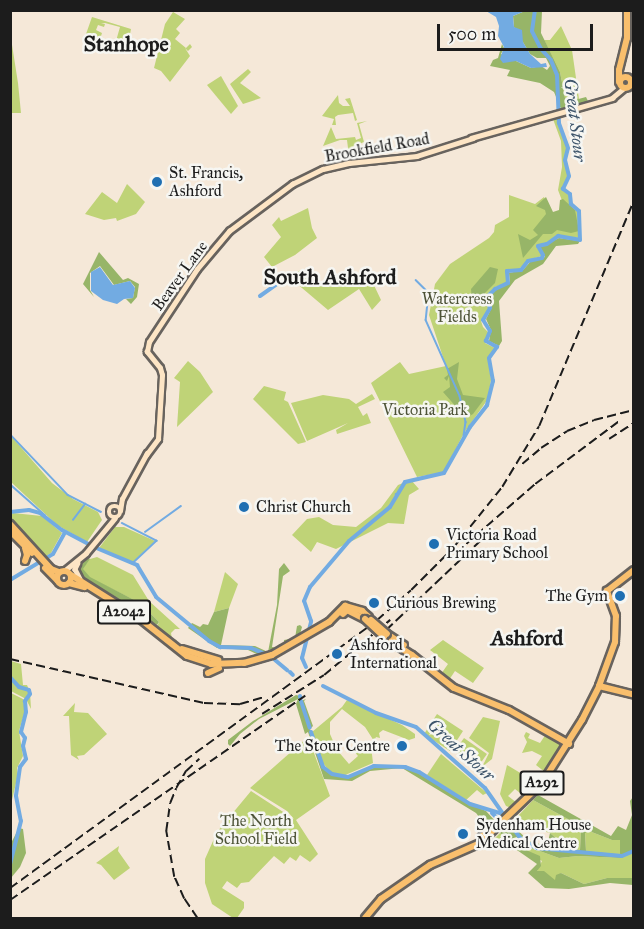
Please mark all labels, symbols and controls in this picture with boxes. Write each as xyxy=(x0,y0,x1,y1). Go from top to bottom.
scale bar xyxy=(440,12,596,50)
text: 500 m xyxy=(448,23,496,45)
district label: Stanhope xyxy=(83,31,169,57)
water label: Great Stour xyxy=(559,77,591,163)
street label: Brookfield Road xyxy=(323,129,431,167)
place label: St. Francis, Ashford xyxy=(169,163,243,201)
marker: St. Francis, Ashford xyxy=(150,175,164,189)
street label: Beaver Lane xyxy=(148,237,212,315)
district label: South Ashford xyxy=(263,264,397,290)
park label: Watercress Fields xyxy=(422,289,492,327)
park label: Victoria Park xyxy=(382,400,468,420)
place label: Christ Church xyxy=(256,497,351,517)
marker: Christ Church xyxy=(237,500,251,514)
place label: Victoria Road Primary School xyxy=(446,525,548,563)
marker: Victoria Road Primary School xyxy=(427,537,441,551)
place label: The Gym xyxy=(545,586,608,606)
marker: The Gym xyxy=(613,589,627,603)
place label: Curious Brewing xyxy=(386,593,496,613)
marker: Curious Brewing xyxy=(367,596,381,610)
road number: A2042 xyxy=(97,600,151,624)
district label: Ashford xyxy=(491,625,563,651)
place label: Ashford International xyxy=(350,635,437,673)
marker: Ashford International xyxy=(328,645,346,663)
water label: Great Stour xyxy=(423,714,499,786)
place label: The Stour Centre xyxy=(275,736,390,756)
marker: The Stour Centre xyxy=(395,739,409,753)
road number: A292 xyxy=(520,771,564,795)
park label: The North School Field xyxy=(215,811,297,849)
place label: Sydenham House Medical Centre xyxy=(476,815,591,853)
marker: Sydenham House Medical Centre xyxy=(454,825,472,843)

